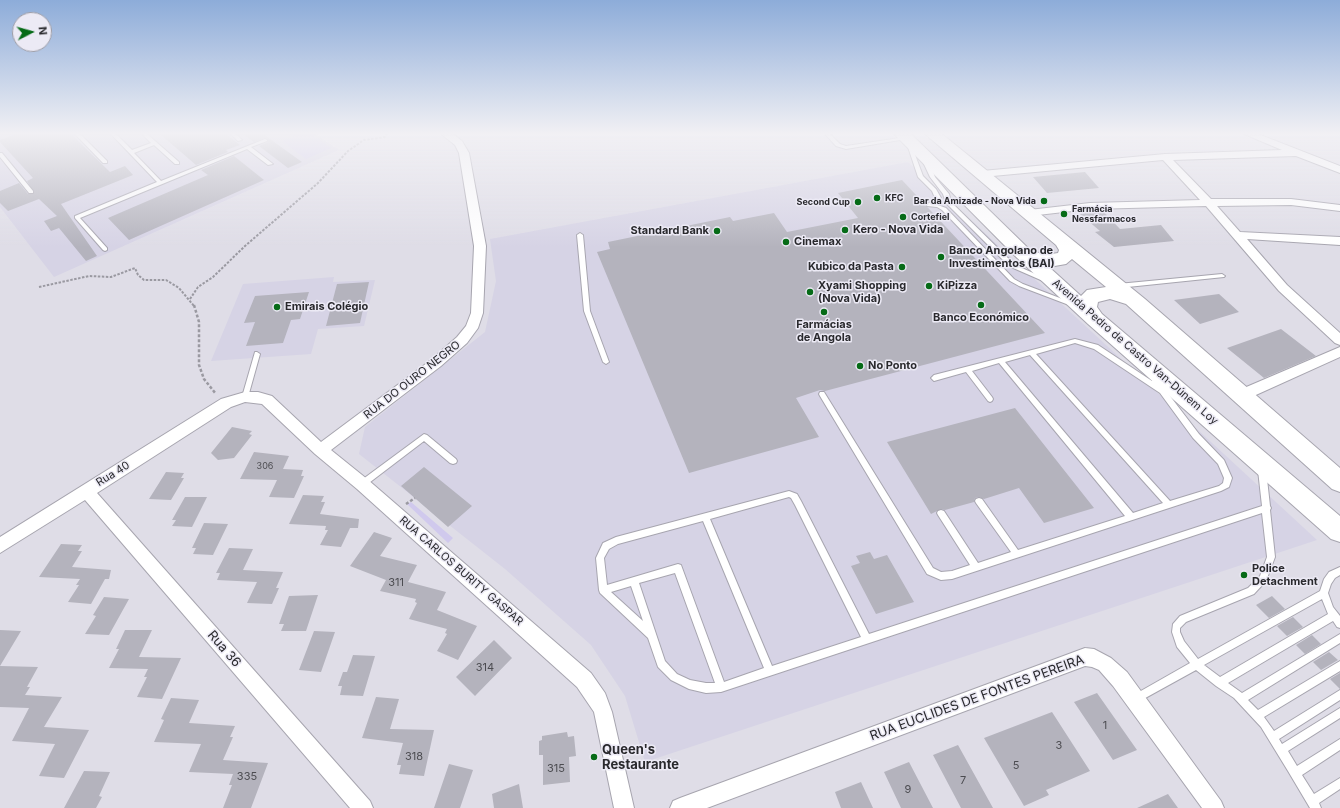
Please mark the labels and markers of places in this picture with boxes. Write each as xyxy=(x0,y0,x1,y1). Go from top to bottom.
marker: KFC xyxy=(872,193,882,203)
place label: KFC xyxy=(885,193,903,203)
place label: Bar da Amizade - Nova Vida xyxy=(914,196,1036,206)
marker: Bar da Amizade - Nova Vida xyxy=(1039,196,1049,206)
place label: Second Cup xyxy=(797,197,850,207)
marker: Second Cup xyxy=(853,197,863,207)
place label: Farmácia Nessfarmacos xyxy=(1072,204,1136,225)
marker: Farmácia Nessfarmacos xyxy=(1059,209,1069,219)
marker: Cortefiel xyxy=(898,212,908,222)
place label: Cortefiel xyxy=(911,212,949,222)
place label: Kero - Nova Vida xyxy=(853,223,943,237)
place label: Standard Bank xyxy=(631,224,709,238)
marker: Kero - Nova Vida xyxy=(840,225,850,235)
marker: Standard Bank xyxy=(712,226,722,236)
place label: Cinemax xyxy=(794,235,841,249)
marker: Cinemax xyxy=(781,237,791,247)
place label: Banco Angolano de Investimentos (BAI) xyxy=(949,244,1055,270)
marker: Banco Angolano de Investimentos (BAI) xyxy=(936,252,946,262)
place label: Kubico da Pasta xyxy=(808,260,894,274)
marker: Kubico da Pasta xyxy=(897,262,907,272)
place label: Xyami Shopping (Nova Vida) xyxy=(818,279,906,305)
place label: KiPizza xyxy=(937,279,977,293)
marker: KiPizza xyxy=(924,281,934,291)
marker: Xyami Shopping (Nova Vida) xyxy=(805,287,815,297)
place label: Emirais Colégio xyxy=(285,300,368,314)
marker: Banco Económico xyxy=(976,300,986,310)
marker: Emirais Colégio xyxy=(272,302,282,312)
marker: Farmácias de Angola xyxy=(819,307,829,317)
place label: Banco Económico xyxy=(933,311,1029,325)
place label: Farmácias de Angola xyxy=(796,318,852,344)
place label: No Ponto xyxy=(868,359,917,373)
marker: No Ponto xyxy=(855,361,865,371)
place label: Police Detachment xyxy=(1252,562,1318,588)
marker: Police Detachment xyxy=(1239,570,1249,580)
place label: Queen's Restaurante xyxy=(602,742,679,773)
marker: Queen's Restaurante xyxy=(589,752,599,762)

